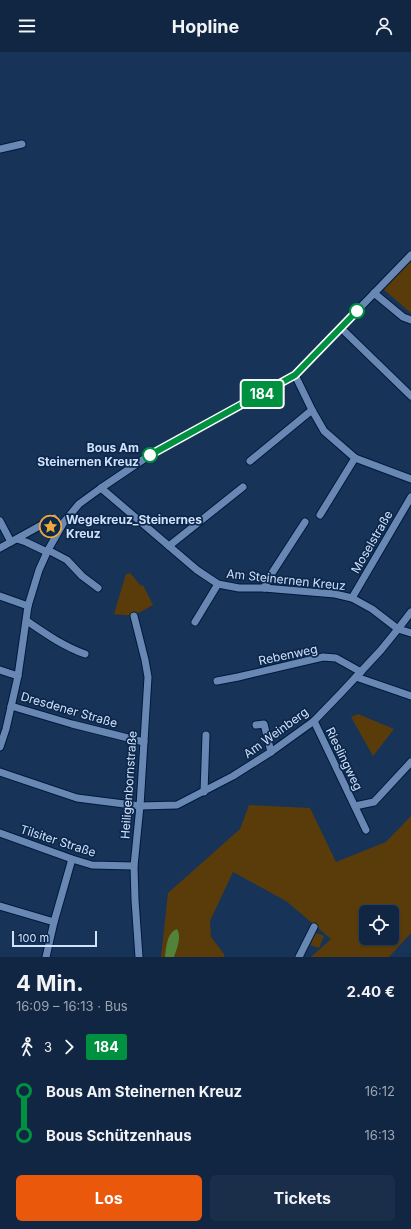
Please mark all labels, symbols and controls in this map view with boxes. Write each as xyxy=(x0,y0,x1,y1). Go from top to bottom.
icon: menu xyxy=(16,15,38,37)
icon: person xyxy=(373,15,395,37)
text: Hopline xyxy=(172,16,239,37)
unlabelled marker xyxy=(349,303,365,319)
line badge: 184 xyxy=(239,381,285,407)
text: 184 xyxy=(250,385,274,402)
place label: Bous Am Steinernen Kreuz xyxy=(37,440,139,469)
marker: Bous Am Steinernen Kreuz xyxy=(142,447,158,463)
street label: Moselstraße xyxy=(348,508,396,576)
place label: Wegekreuz_Steinernes Kreuz xyxy=(66,512,202,541)
place icon: Wegekreuz_Steinernes Kreuz xyxy=(38,514,64,540)
street label: Am Steinernen Kreuz xyxy=(226,566,347,593)
street label: Rebenweg xyxy=(257,641,319,668)
street label: Dresdener Straße xyxy=(19,689,119,730)
street label: Am Weinberg xyxy=(240,704,311,761)
street label: Rieslingweg xyxy=(323,725,366,793)
street label: Heiligenbornstraße xyxy=(117,730,140,840)
street label: Tilsiter Straße xyxy=(18,821,98,860)
map controls xyxy=(359,905,399,945)
button: locate xyxy=(359,905,399,945)
scale bar xyxy=(12,929,97,948)
text: 100 m xyxy=(18,931,49,945)
text: 4 Min. xyxy=(16,970,84,996)
text: 2.40 € xyxy=(346,982,395,1001)
text: 16:09 – 16:13 · Bus xyxy=(16,998,128,1014)
icon: walk xyxy=(16,1036,38,1058)
icon: forward xyxy=(58,1036,80,1058)
text: 184 xyxy=(94,1038,119,1055)
text: 3 xyxy=(44,1039,52,1055)
text: Bous Am Steinernen Kreuz xyxy=(46,1082,242,1101)
text: 16:12 xyxy=(365,1083,395,1099)
text: Bous Schützenhaus xyxy=(46,1126,192,1145)
text: 16:13 xyxy=(365,1127,395,1143)
button: Los xyxy=(16,1175,202,1221)
button: Tickets xyxy=(210,1175,395,1221)

